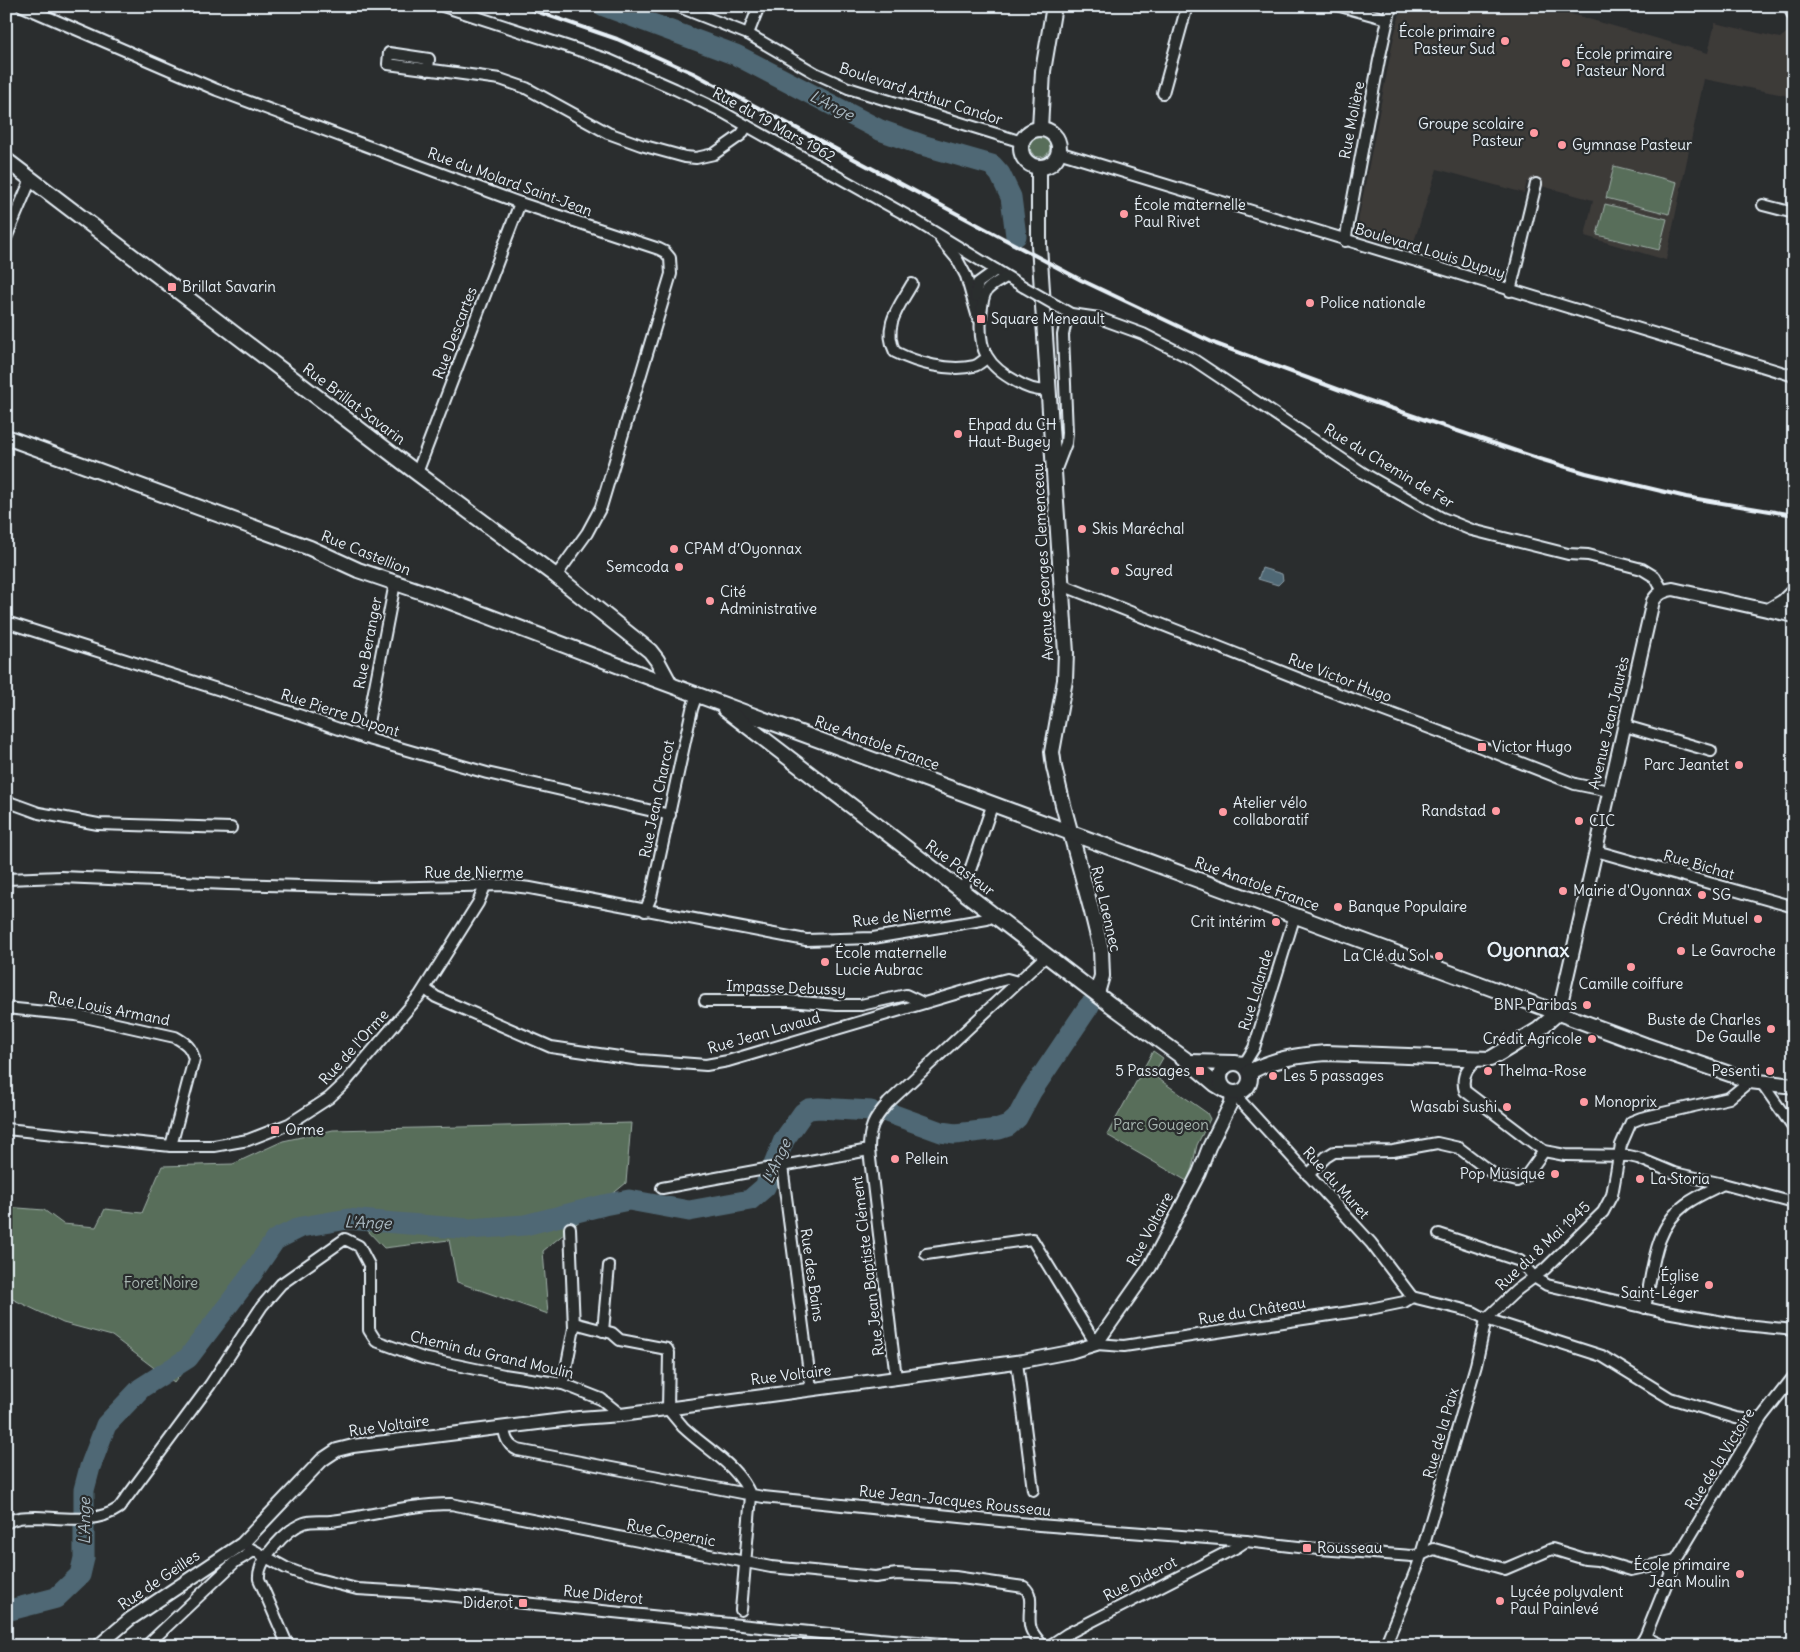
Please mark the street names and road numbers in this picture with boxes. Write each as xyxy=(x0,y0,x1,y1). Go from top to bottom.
street label: Boulevard Arthur Candor xyxy=(837,58,1005,129)
street label: Rue Molière xyxy=(1335,79,1368,160)
street label: Rue du 19 Mars 1962 xyxy=(709,83,839,166)
street label: Rue du Molard Saint-Jean xyxy=(425,143,595,220)
street label: Boulevard Louis Dupuy xyxy=(1352,219,1508,283)
street label: Rue Descartes xyxy=(428,284,481,382)
street label: Rue Brillat Savarin xyxy=(299,359,410,449)
street label: Rue du Chemin de Fer xyxy=(1321,419,1458,512)
street label: Avenue Georges Clemenceau xyxy=(1028,462,1057,661)
street label: Rue Castellion xyxy=(319,526,414,579)
street label: Rue Beranger xyxy=(349,595,386,691)
street label: Rue Victor Hugo xyxy=(1286,649,1395,706)
street label: Avenue Jean Jaurès xyxy=(1584,654,1633,791)
street label: Rue Pierre Dupont xyxy=(278,684,402,741)
street label: Rue Anatole France xyxy=(812,711,942,774)
street label: Rue Jean Charcot xyxy=(635,738,678,860)
street label: Rue Pasteur xyxy=(922,835,999,900)
street label: Rue Bichat xyxy=(1661,845,1737,884)
street label: Rue Anatole France xyxy=(1192,852,1322,915)
street label: Rue de Nierme xyxy=(424,863,524,882)
street label: Rue Laennec xyxy=(1087,864,1126,954)
street label: Rue de Nierme xyxy=(852,900,952,931)
street label: Rue Lalande xyxy=(1234,947,1277,1033)
street label: Impasse Debussy xyxy=(726,976,846,999)
street label: Rue Louis Armand xyxy=(47,987,172,1030)
street label: Rue de l'Orme xyxy=(315,1005,393,1088)
street label: Rue Jean Lavaud xyxy=(705,1007,822,1058)
street label: Rue du Muret xyxy=(1299,1143,1374,1223)
street label: Rue Jean Baptiste Clément xyxy=(847,1175,888,1357)
street label: Rue Voltaire xyxy=(1122,1188,1177,1269)
street label: Rue du 8 Mai 1945 xyxy=(1491,1197,1594,1294)
street label: Rue des Bains xyxy=(797,1227,828,1323)
street label: Rue du Château xyxy=(1197,1293,1307,1328)
street label: Chemin du Grand Moulin xyxy=(408,1326,576,1383)
street label: Rue Voltaire xyxy=(750,1360,832,1389)
street label: Rue de la Paix xyxy=(1418,1385,1463,1480)
street label: Rue de la Victoire xyxy=(1681,1404,1759,1513)
street label: Rue Voltaire xyxy=(347,1410,430,1441)
street label: Rue Jean-Jacques Rousseau xyxy=(858,1481,1052,1520)
street label: Rue Copernic xyxy=(625,1515,718,1551)
street label: Rue de Geilles xyxy=(114,1545,203,1614)
street label: Rue Diderot xyxy=(1100,1552,1180,1605)
street label: Rue Diderot xyxy=(562,1581,644,1608)

